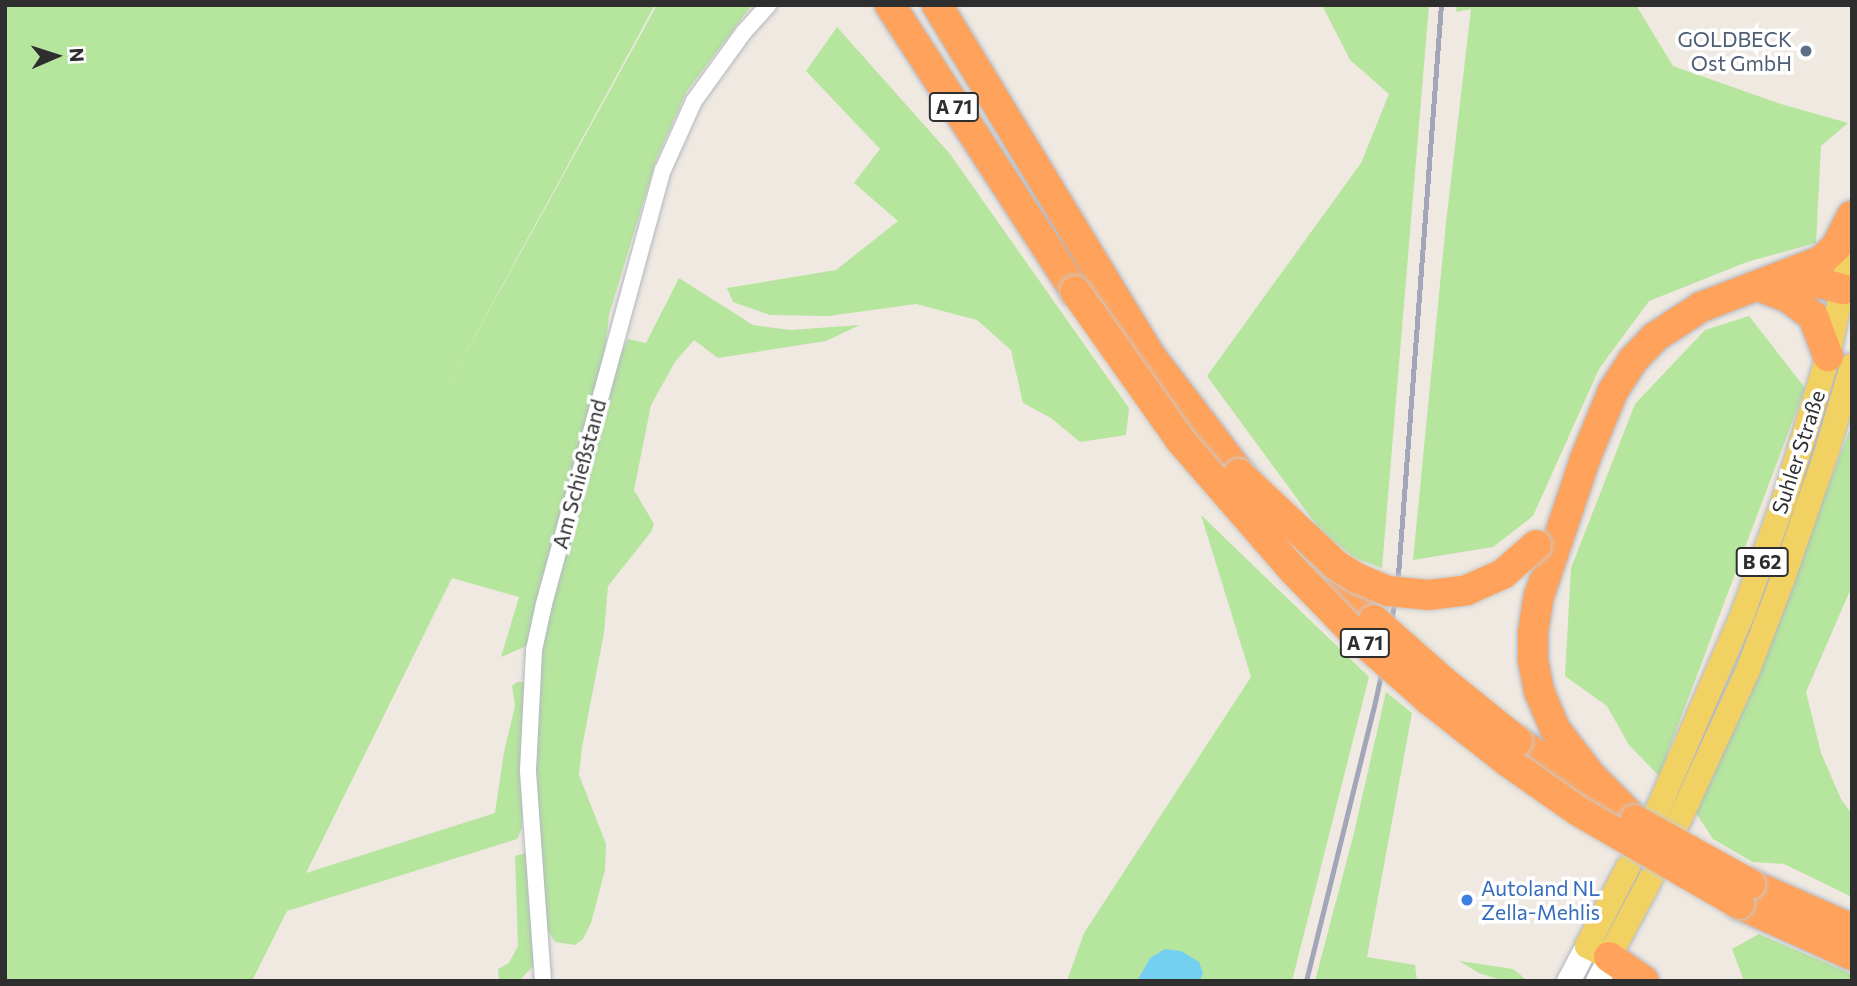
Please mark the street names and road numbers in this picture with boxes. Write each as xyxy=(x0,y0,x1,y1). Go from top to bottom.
road number: A 71 xyxy=(928,92,980,122)
street label: Suhler Straße xyxy=(1766,387,1830,517)
street label: Am Schießstand xyxy=(547,396,611,552)
road number: B 62 xyxy=(1734,547,1790,578)
road number: A 71 xyxy=(1339,628,1391,658)

